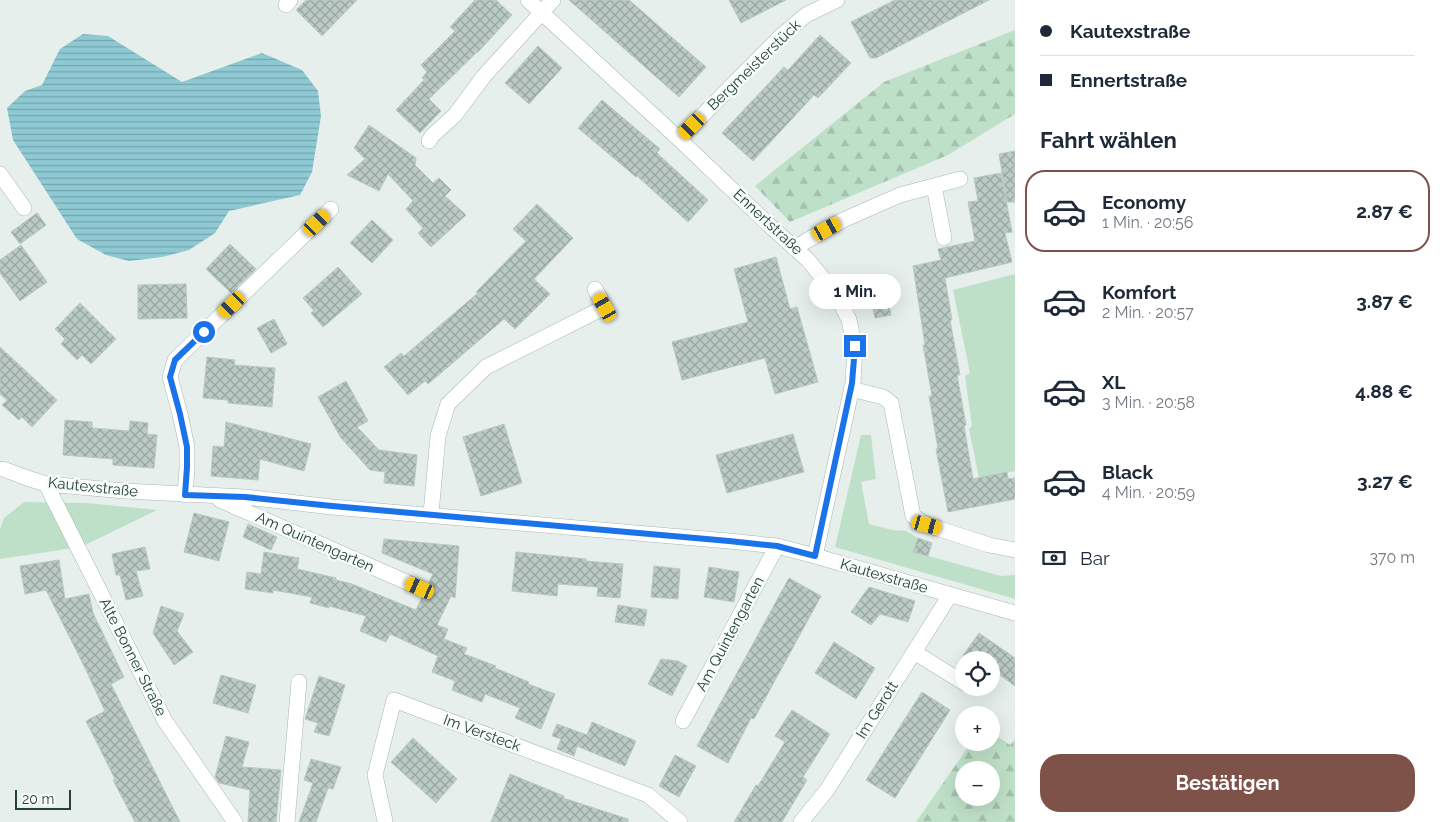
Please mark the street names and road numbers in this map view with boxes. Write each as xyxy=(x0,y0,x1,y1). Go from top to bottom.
street label: Bergmeisterstück xyxy=(704,16,804,114)
street label: Ennertstraße xyxy=(730,185,807,259)
street label: Kautexstraße xyxy=(47,473,139,501)
street label: Am Quintengarten xyxy=(253,508,377,576)
street label: Kautexstraße xyxy=(838,555,930,597)
street label: Am Quintengarten xyxy=(692,574,768,694)
street label: Alte Bonner Straße xyxy=(95,595,171,719)
street label: Im Gerott xyxy=(852,678,902,742)
street label: Im Versteck xyxy=(441,711,523,755)

